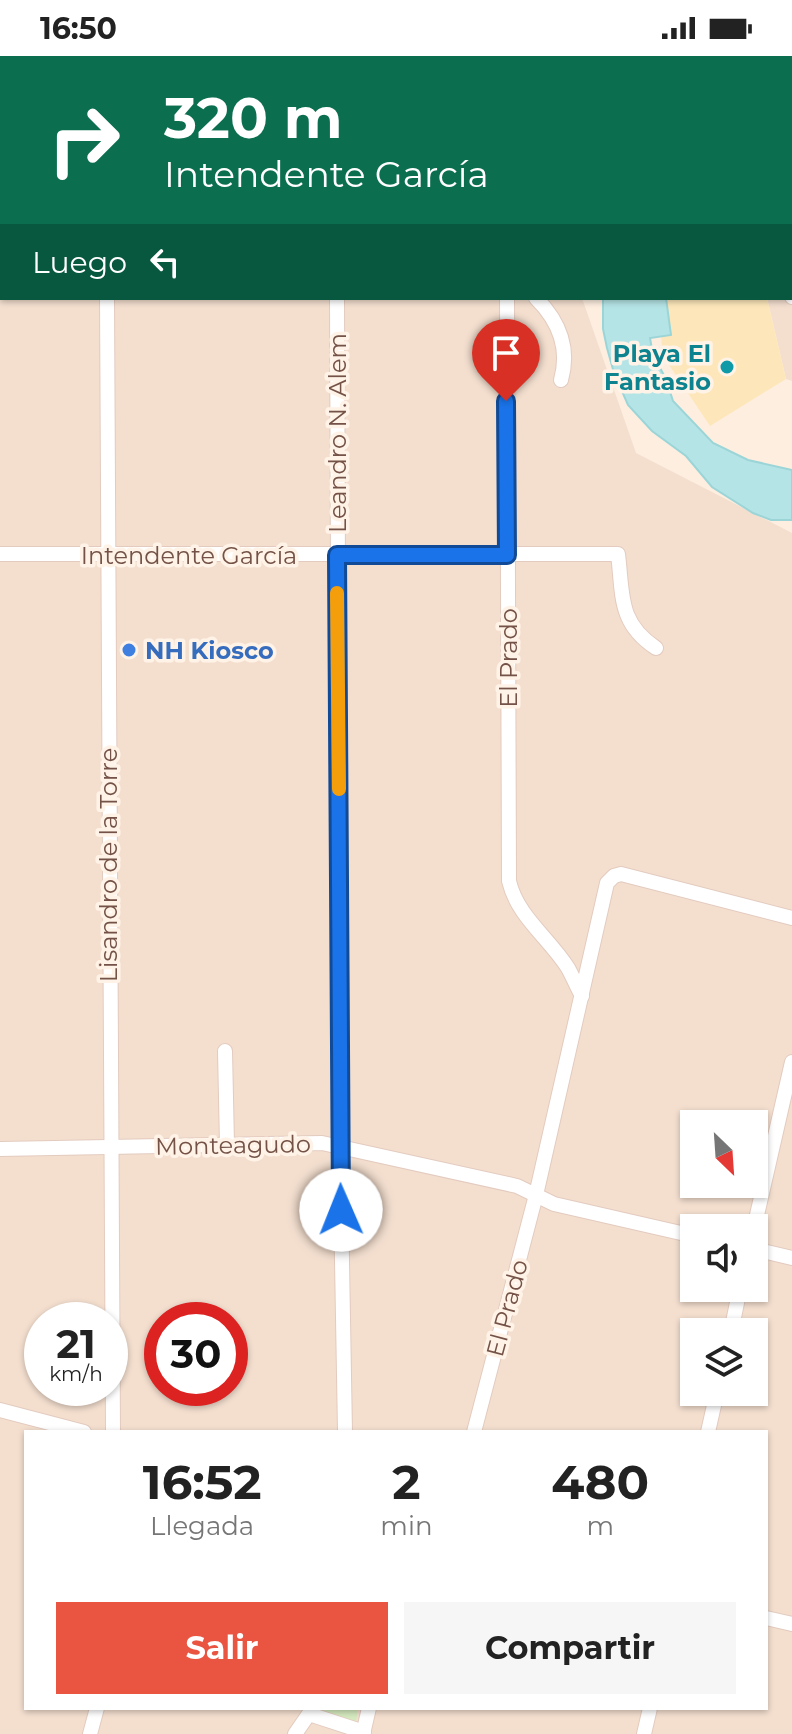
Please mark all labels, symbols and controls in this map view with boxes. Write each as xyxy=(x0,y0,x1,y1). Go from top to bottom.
text: 16:50 xyxy=(40,10,117,47)
text: 320 m xyxy=(164,84,343,152)
icon: right xyxy=(32,88,136,192)
text: Intendente García xyxy=(164,152,489,196)
icon: left xyxy=(143,240,187,284)
text: Luego xyxy=(32,244,127,281)
pin xyxy=(472,319,540,401)
icon: arrive xyxy=(484,331,528,375)
street label: Leandro N. Alem xyxy=(323,333,352,533)
place label: Playa El Fantasio xyxy=(604,339,711,396)
marker: Playa El Fantasio xyxy=(718,358,736,376)
street label: Intendente García xyxy=(81,541,297,570)
street label: El Prado xyxy=(494,608,523,708)
place label: NH Kiosco xyxy=(145,636,274,665)
marker: NH Kiosco xyxy=(120,641,138,659)
street label: Lisandro de la Torre xyxy=(94,748,123,982)
north arrow xyxy=(680,1110,768,1198)
map controls xyxy=(680,1110,768,1406)
street label: Monteagudo xyxy=(155,1129,311,1161)
position arrow xyxy=(299,1168,383,1252)
button: sound xyxy=(680,1214,768,1302)
street label: El Prado xyxy=(480,1256,534,1360)
speed limit sign: 30 xyxy=(144,1302,248,1406)
button: layers xyxy=(680,1318,768,1406)
text: 21 xyxy=(56,1319,96,1368)
text: km/h xyxy=(49,1362,103,1386)
text: 16:52 xyxy=(143,1453,261,1511)
text: 2 xyxy=(392,1453,421,1511)
text: 480 xyxy=(551,1453,649,1511)
text: Llegada xyxy=(150,1510,254,1542)
text: min xyxy=(380,1510,432,1542)
text: m xyxy=(586,1510,614,1542)
button: Salir xyxy=(56,1602,388,1694)
button: Compartir xyxy=(404,1602,736,1694)

